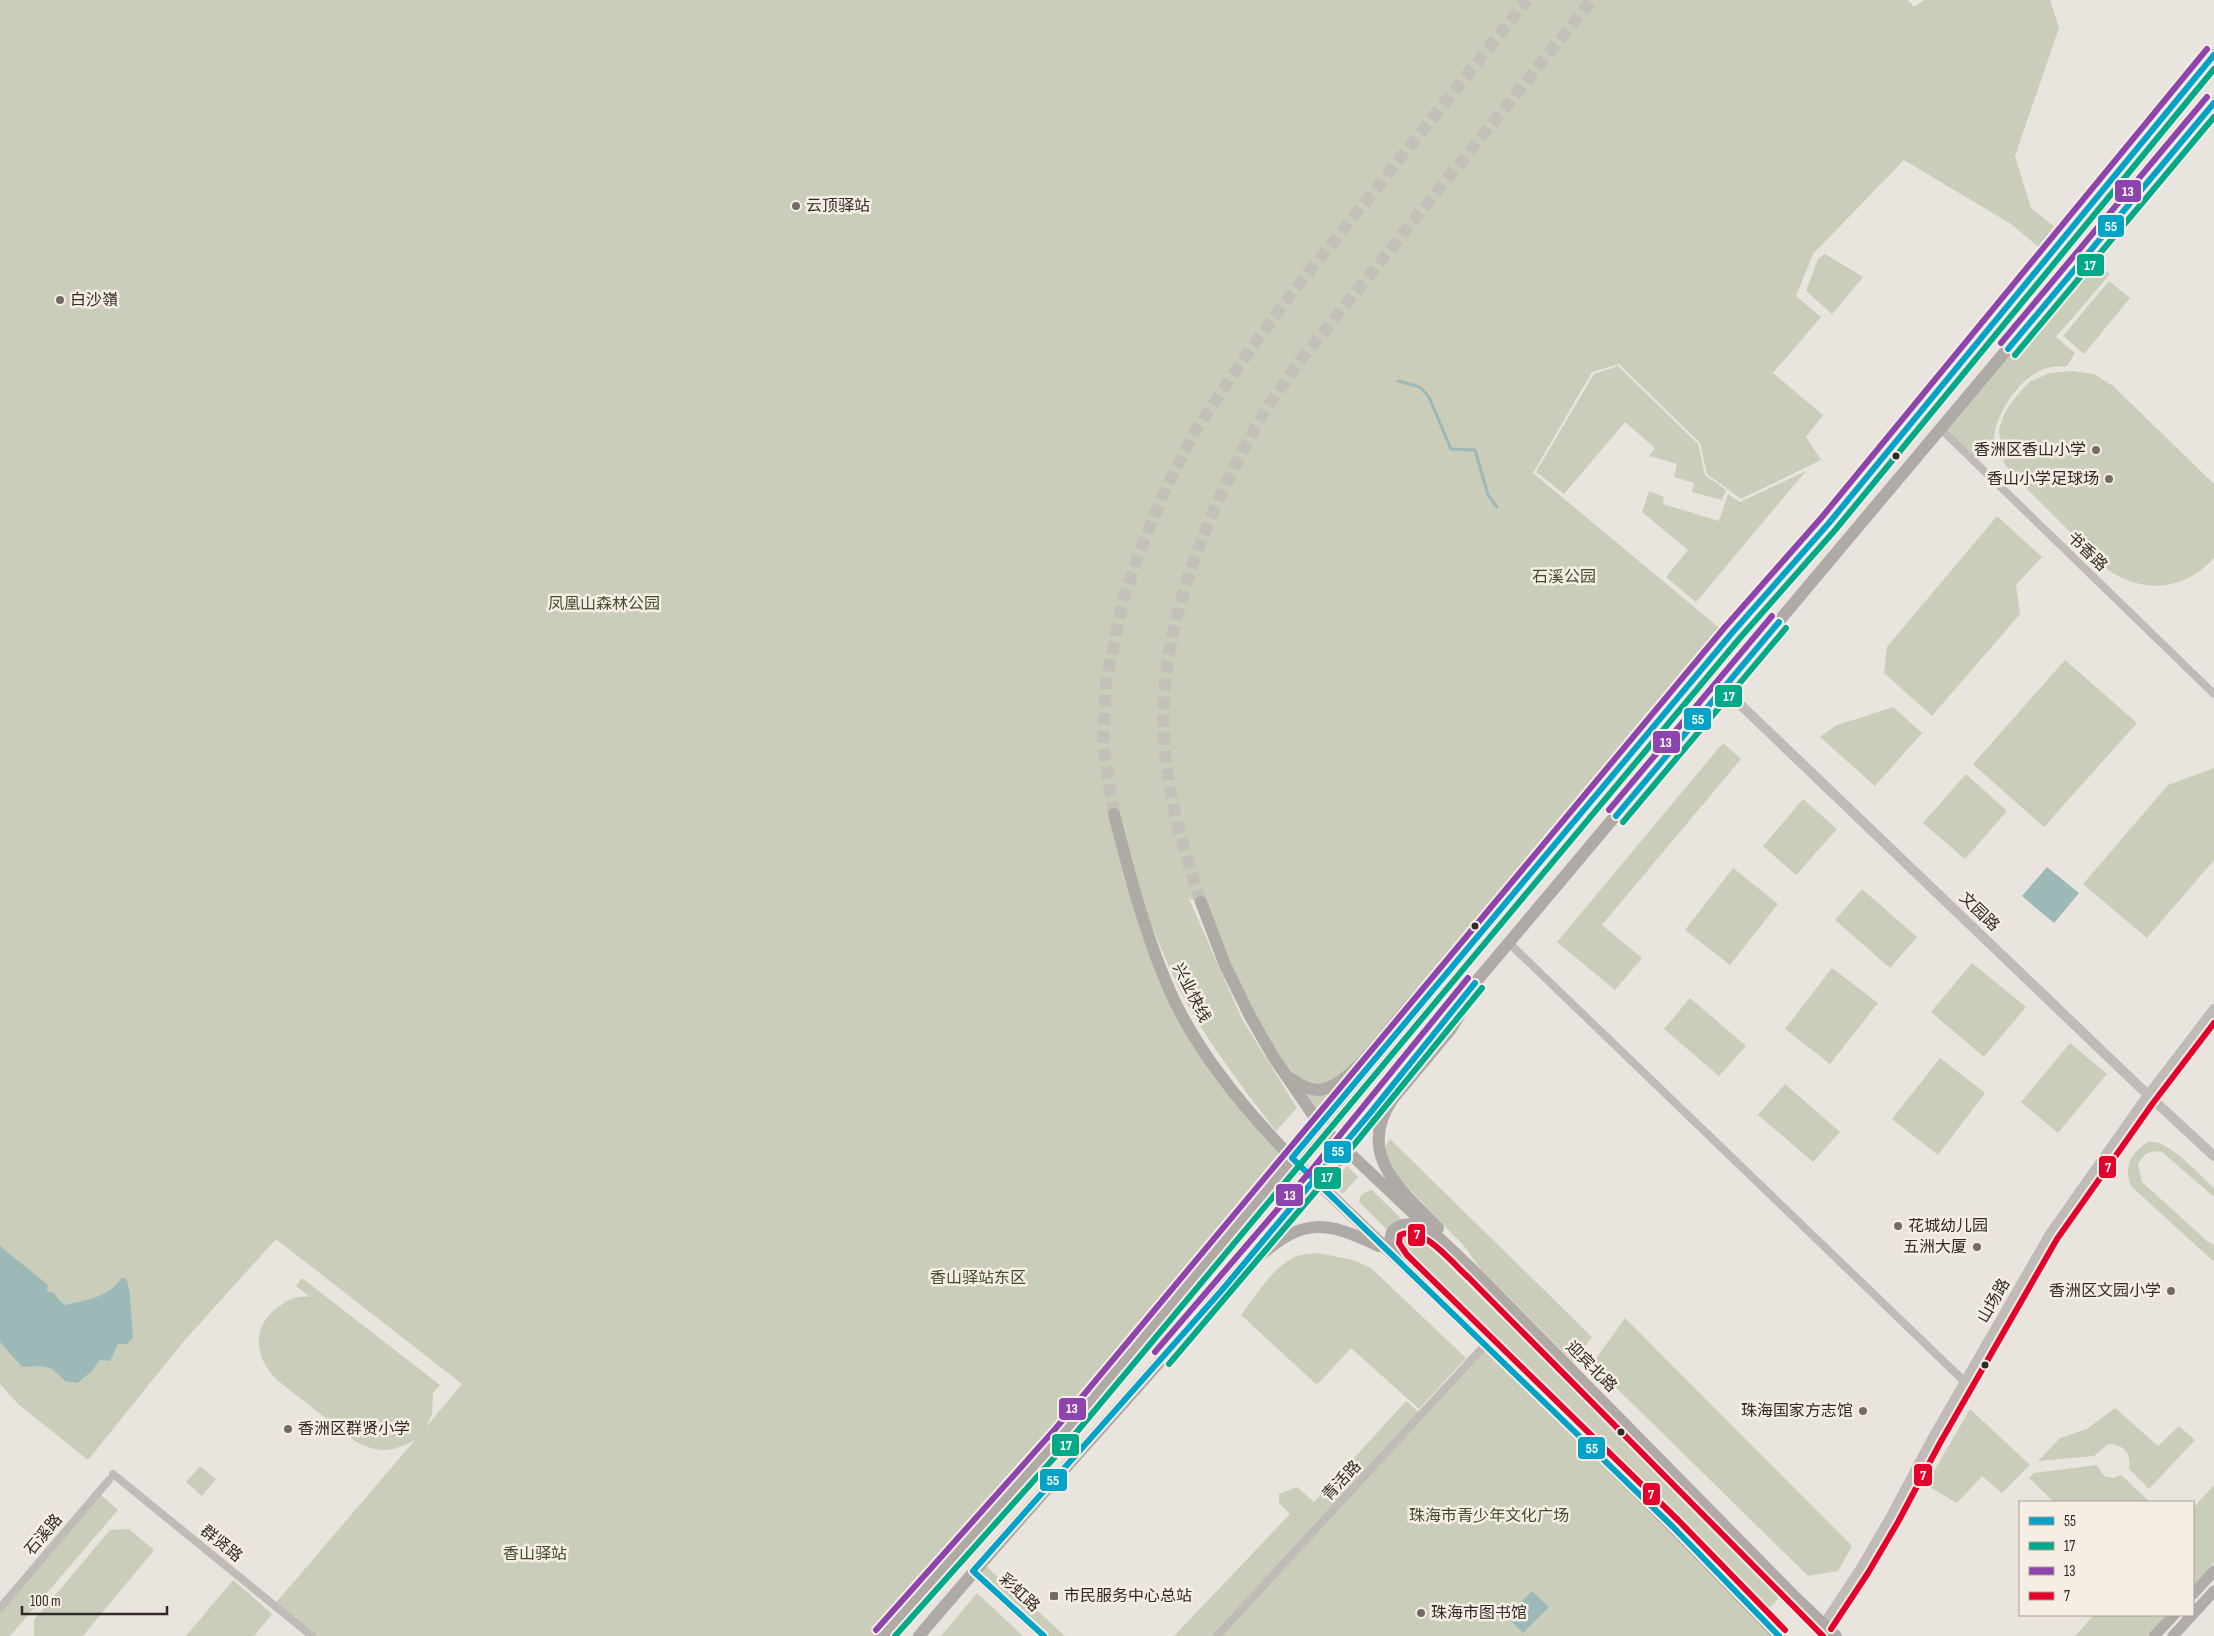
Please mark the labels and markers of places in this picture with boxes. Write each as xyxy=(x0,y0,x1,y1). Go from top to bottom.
place label: 云顶驿站 xyxy=(806,197,870,216)
marker: 云顶驿站 xyxy=(790,200,802,212)
place label: 白沙嶺 xyxy=(70,291,118,310)
marker: 白沙嶺 xyxy=(54,294,66,306)
place label: 香洲区香山小学 xyxy=(1974,441,2086,460)
marker: 香洲区香山小学 xyxy=(2090,444,2102,456)
unlabelled marker xyxy=(1891,451,1901,461)
place label: 香山小学足球场 xyxy=(1987,470,2099,489)
marker: 香山小学足球场 xyxy=(2103,473,2115,485)
unlabelled marker xyxy=(1470,921,1480,931)
place label: 花城幼儿园 xyxy=(1908,1217,1988,1236)
marker: 花城幼儿园 xyxy=(1892,1220,1904,1232)
place label: 五洲大厦 xyxy=(1903,1238,1967,1257)
marker: 五洲大厦 xyxy=(1971,1241,1983,1253)
place label: 香洲区文园小学 xyxy=(2049,1282,2161,1301)
marker: 香洲区文园小学 xyxy=(2165,1285,2177,1297)
unlabelled marker xyxy=(1980,1360,1990,1370)
place label: 珠海国家方志馆 xyxy=(1741,1402,1853,1421)
marker: 珠海国家方志馆 xyxy=(1857,1405,1869,1417)
place label: 香洲区群贤小学 xyxy=(298,1420,410,1439)
marker: 香洲区群贤小学 xyxy=(282,1423,294,1435)
unlabelled marker xyxy=(1616,1427,1626,1437)
place label: 市民服务中心总站 xyxy=(1064,1587,1192,1606)
marker: 市民服务中心总站 xyxy=(1048,1590,1060,1602)
place label: 珠海市图书馆 xyxy=(1431,1604,1527,1623)
marker: 珠海市图书馆 xyxy=(1415,1607,1427,1619)

